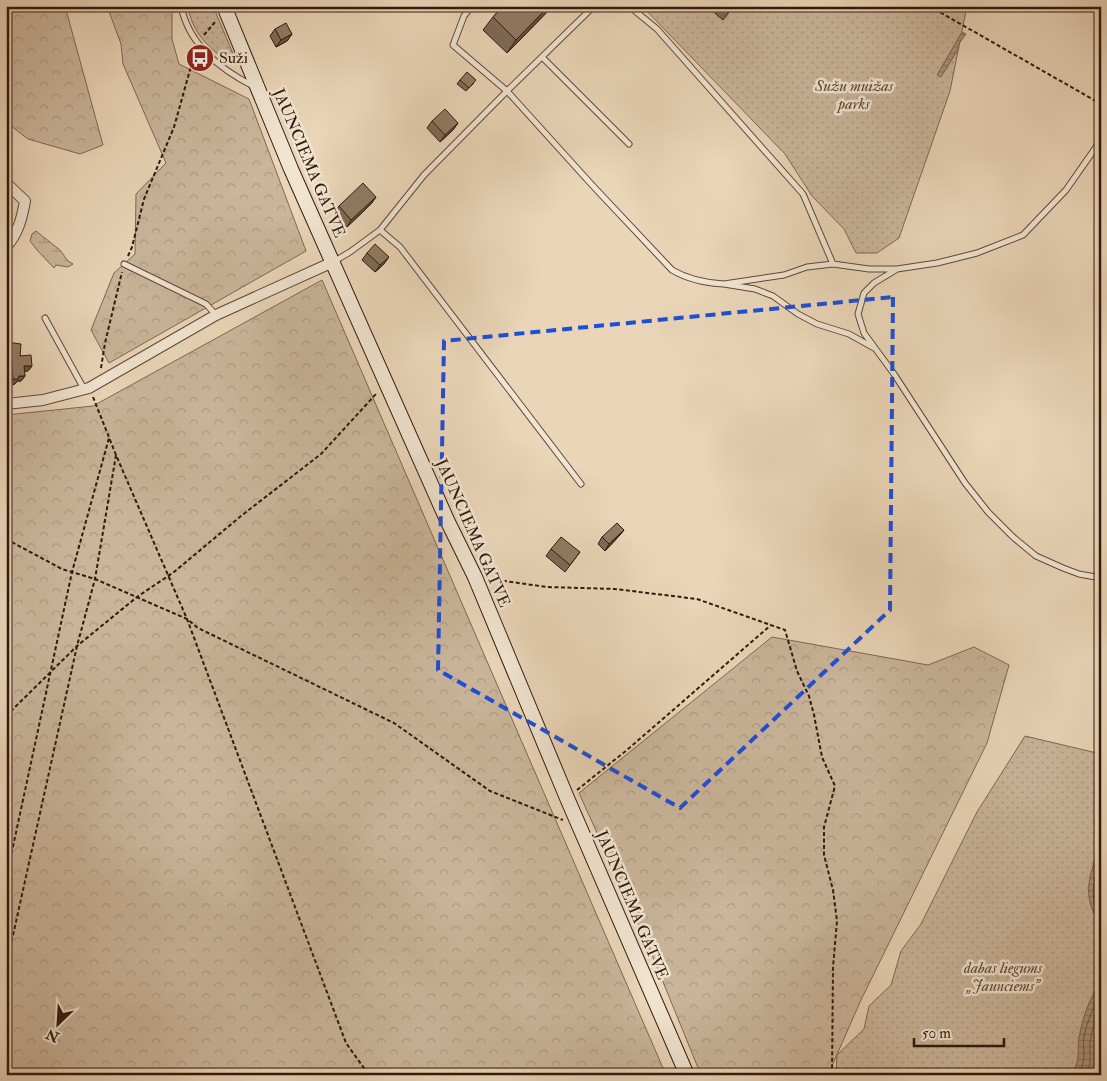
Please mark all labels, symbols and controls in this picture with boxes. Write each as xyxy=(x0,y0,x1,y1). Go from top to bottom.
bus stop icon: Suži xyxy=(185,43,215,73)
place label: Suži xyxy=(219,48,248,68)
park label: Sužu muižas parks xyxy=(814,76,894,114)
street label: JAUNCIEMA GATVE xyxy=(267,84,350,241)
street label: JAUNCIEMA GATVE xyxy=(430,455,515,611)
street label: JAUNCIEMA GATVE xyxy=(590,826,673,983)
park label: dabas liegums „Jaunciems” xyxy=(963,958,1043,996)
north arrow xyxy=(32,998,82,1048)
scale bar xyxy=(914,1016,1004,1048)
text: 50 m xyxy=(922,1024,951,1043)
text: N xyxy=(43,1025,63,1046)

